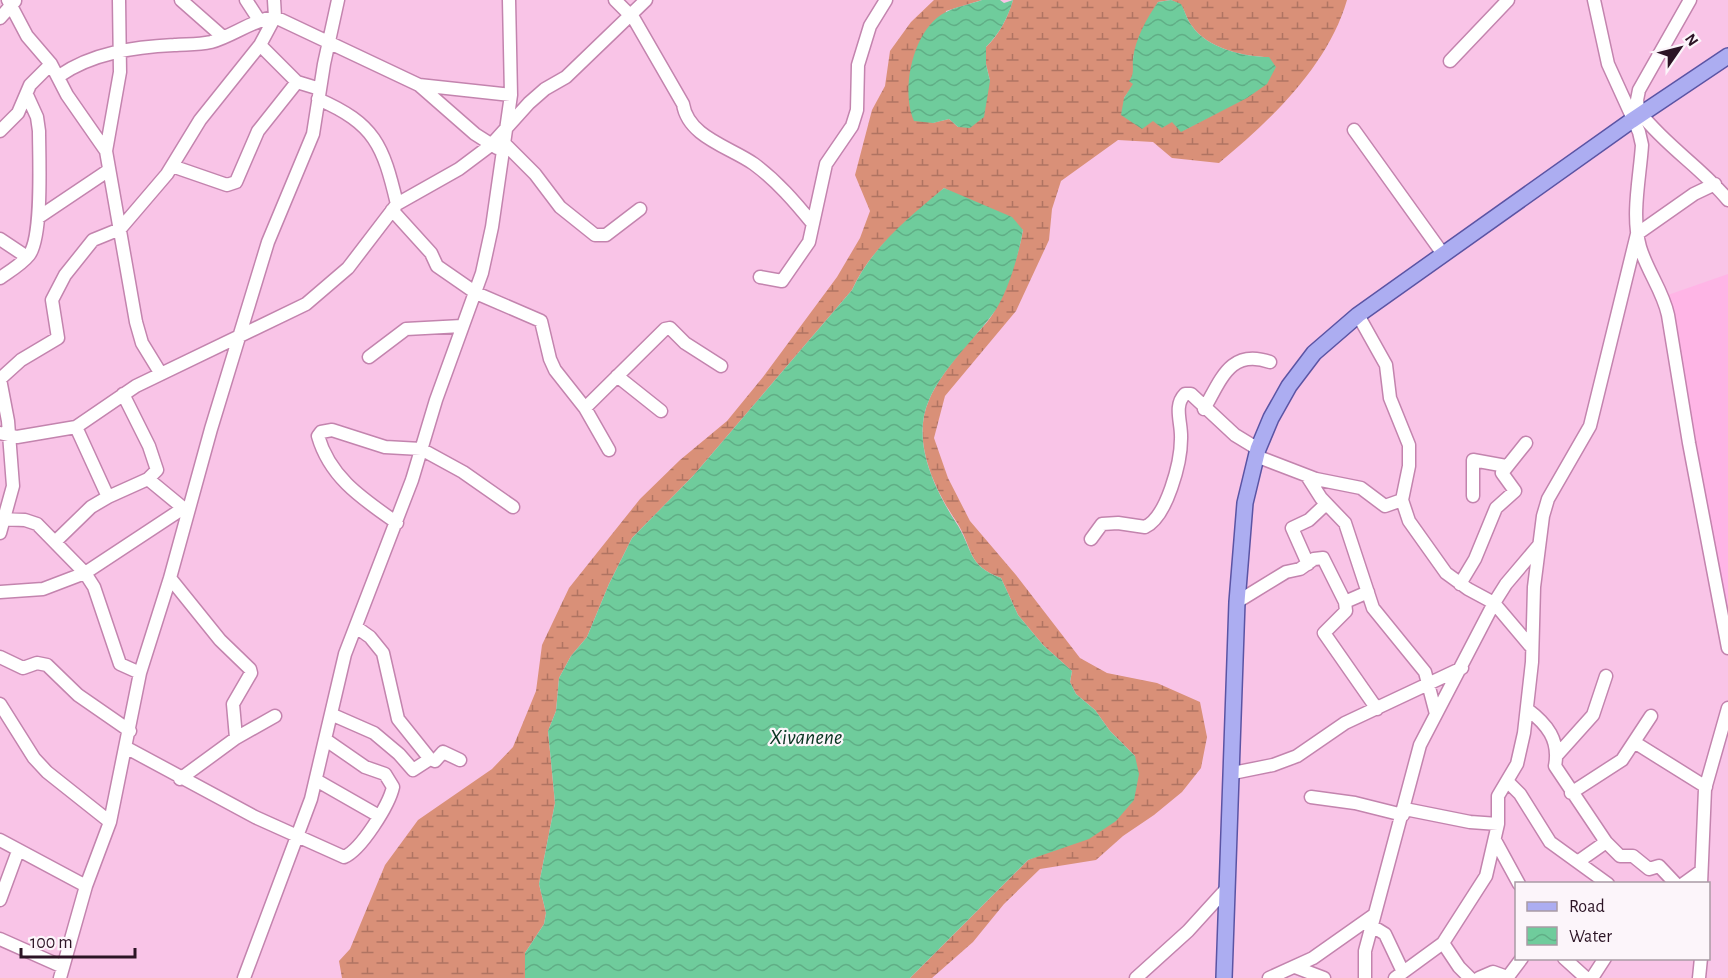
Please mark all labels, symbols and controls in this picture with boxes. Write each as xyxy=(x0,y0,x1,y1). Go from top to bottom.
north arrow xyxy=(1650,18,1710,78)
text: N xyxy=(1682,31,1701,49)
water label: Xivanene xyxy=(769,726,842,748)
legend xyxy=(1515,882,1710,960)
text: Road xyxy=(1569,898,1605,916)
scale bar xyxy=(21,921,135,959)
text: Water xyxy=(1569,928,1612,946)
text: 100 m xyxy=(30,934,73,952)

